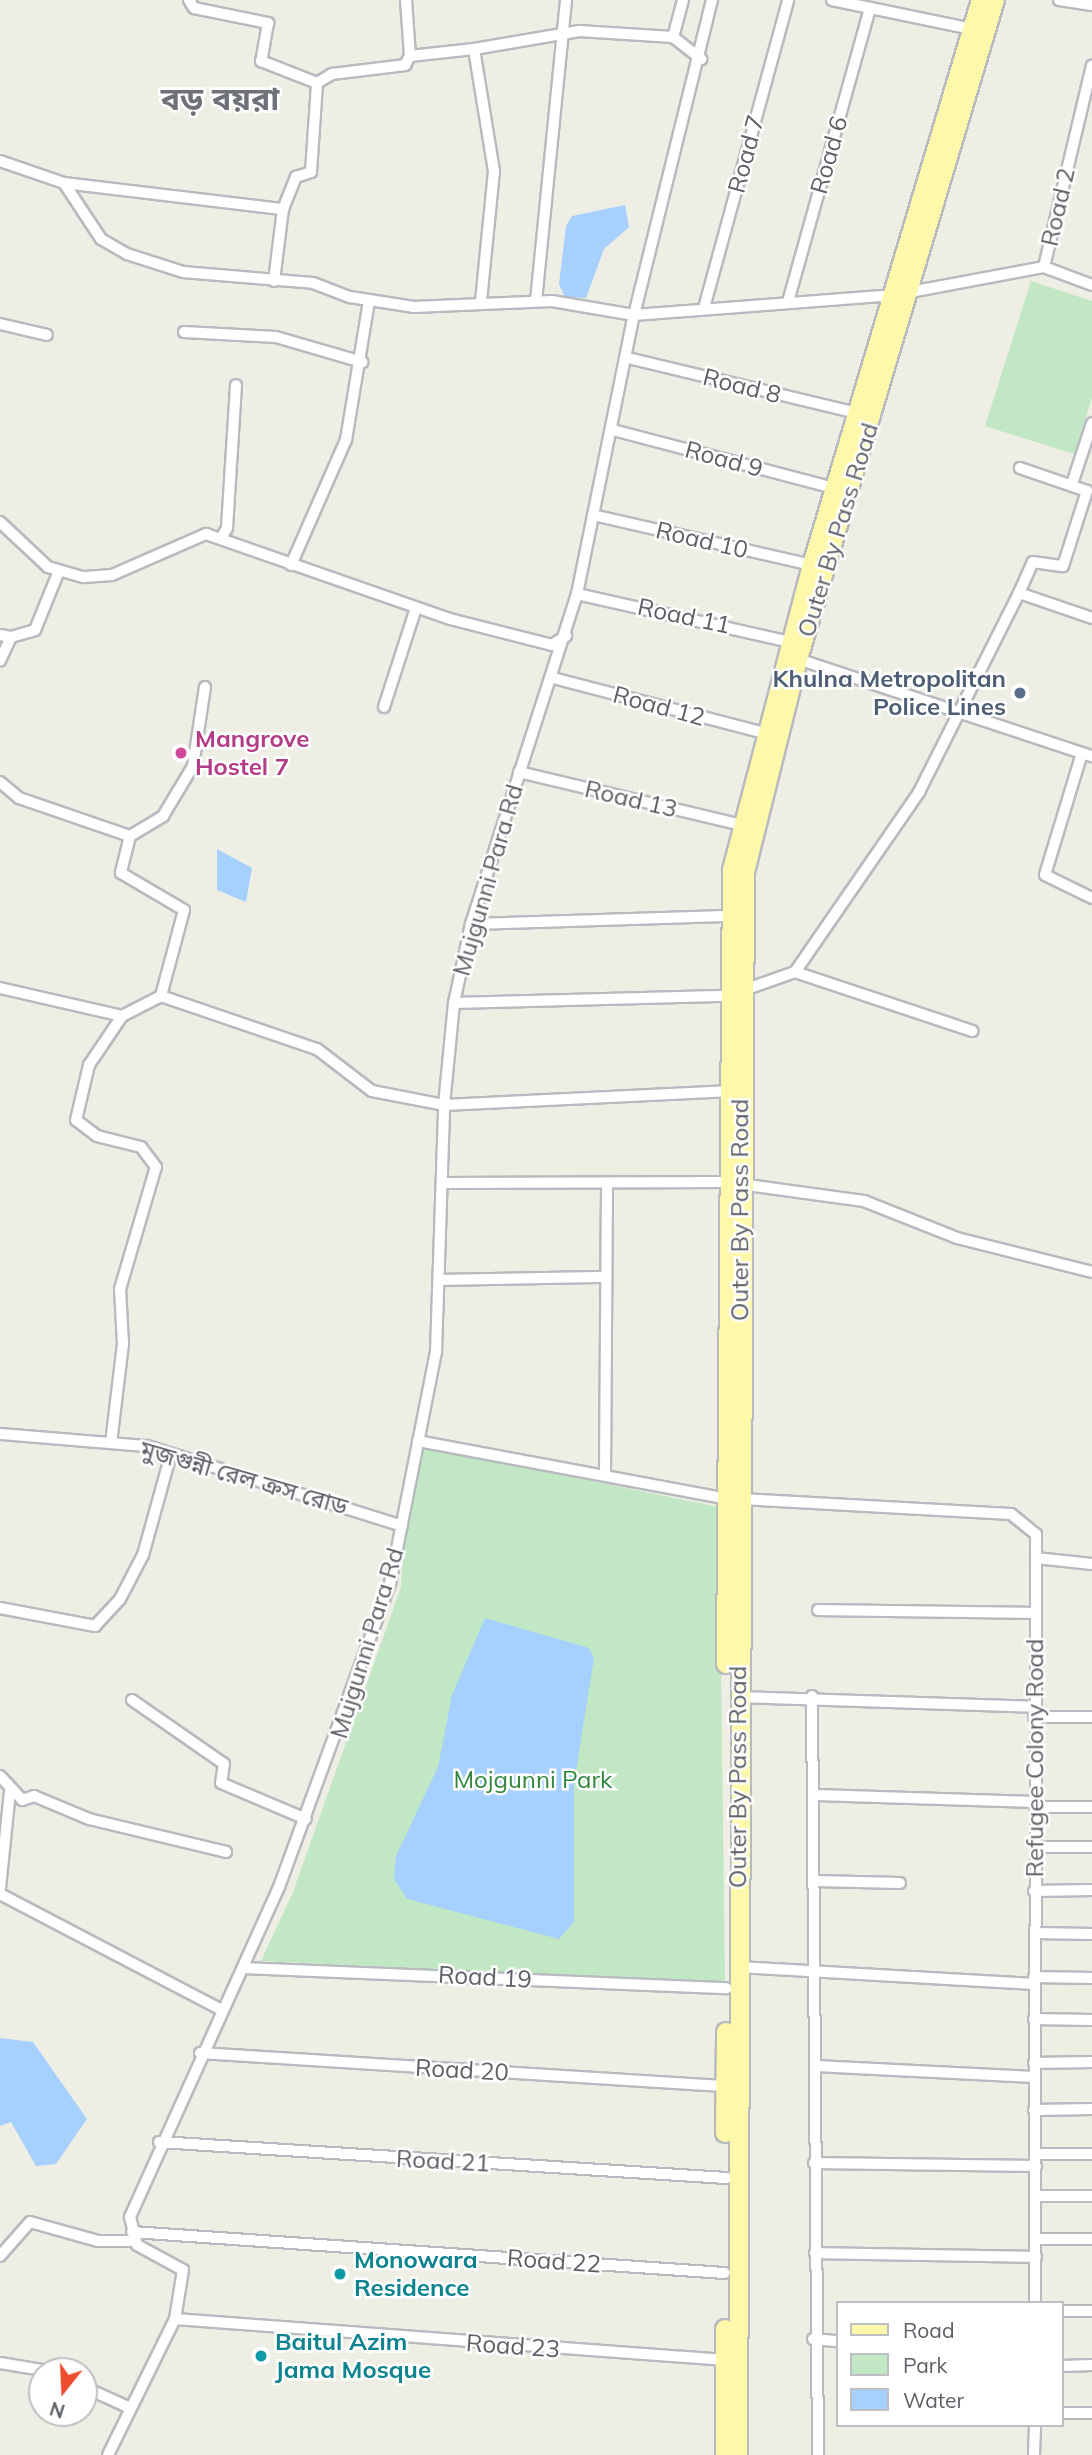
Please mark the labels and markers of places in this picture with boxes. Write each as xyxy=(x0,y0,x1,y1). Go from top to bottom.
place label: Khulna Metropolitan Police Lines xyxy=(772,665,1006,721)
marker: Khulna Metropolitan Police Lines xyxy=(1012,685,1028,701)
place label: Mangrove Hostel 7 xyxy=(195,725,309,781)
marker: Mangrove Hostel 7 xyxy=(173,745,189,761)
place label: Monowara Residence xyxy=(354,2246,478,2302)
marker: Monowara Residence xyxy=(332,2266,348,2282)
place label: Baitul Azim Jama Mosque xyxy=(275,2328,431,2384)
marker: Baitul Azim Jama Mosque xyxy=(253,2348,269,2364)

